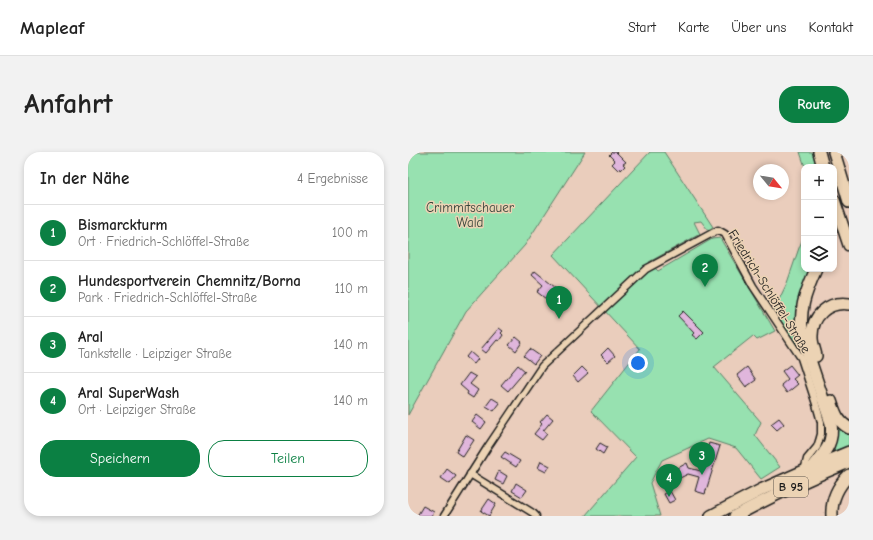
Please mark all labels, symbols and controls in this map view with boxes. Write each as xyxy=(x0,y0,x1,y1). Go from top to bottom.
text: Mapleaf xyxy=(20,17,84,39)
text: Start xyxy=(628,19,656,36)
text: Karte xyxy=(678,19,709,36)
text: Über uns xyxy=(731,19,786,36)
text: Kontakt xyxy=(808,19,853,36)
button: Route xyxy=(779,86,849,123)
text: Anfahrt xyxy=(24,88,113,120)
north arrow xyxy=(753,164,789,200)
map controls xyxy=(801,164,837,272)
button: + xyxy=(801,164,837,200)
text: In der Nähe xyxy=(40,169,129,188)
text: 4 Ergebnisse xyxy=(297,171,368,186)
park label: Crimmitschauer Wald xyxy=(426,200,515,230)
button: − xyxy=(801,200,837,236)
text: Bismarckturm xyxy=(78,216,167,234)
text: 1 xyxy=(50,225,56,240)
text: 100 m xyxy=(332,225,368,240)
street label: Friedrich-Schlöffel-Straße xyxy=(725,227,814,356)
text: Ort · Friedrich-Schlöffel-Straße xyxy=(78,234,249,249)
button: layers xyxy=(801,236,837,272)
pin: 2 xyxy=(692,254,718,287)
text: Hundesportverein Chemnitz/Borna xyxy=(78,272,301,290)
text: 2 xyxy=(50,281,56,296)
text: 110 m xyxy=(335,281,368,296)
pin: 1 xyxy=(546,286,572,319)
text: Park · Friedrich-Schlöffel-Straße xyxy=(78,290,257,305)
text: Aral xyxy=(78,328,103,346)
text: 3 xyxy=(50,337,56,352)
text: 140 m xyxy=(334,337,368,352)
text: Tankstelle · Leipziger Straße xyxy=(78,346,232,361)
your location xyxy=(628,353,648,373)
text: Aral SuperWash xyxy=(78,384,179,402)
text: 4 xyxy=(50,393,56,408)
text: 140 m xyxy=(334,393,368,408)
text: Ort · Leipziger Straße xyxy=(78,402,196,417)
button: Speichern xyxy=(40,440,200,477)
button: Teilen xyxy=(208,440,368,477)
pin: 3 xyxy=(689,442,715,475)
pin: 4 xyxy=(656,464,682,497)
road number: B 95 xyxy=(774,477,808,497)

